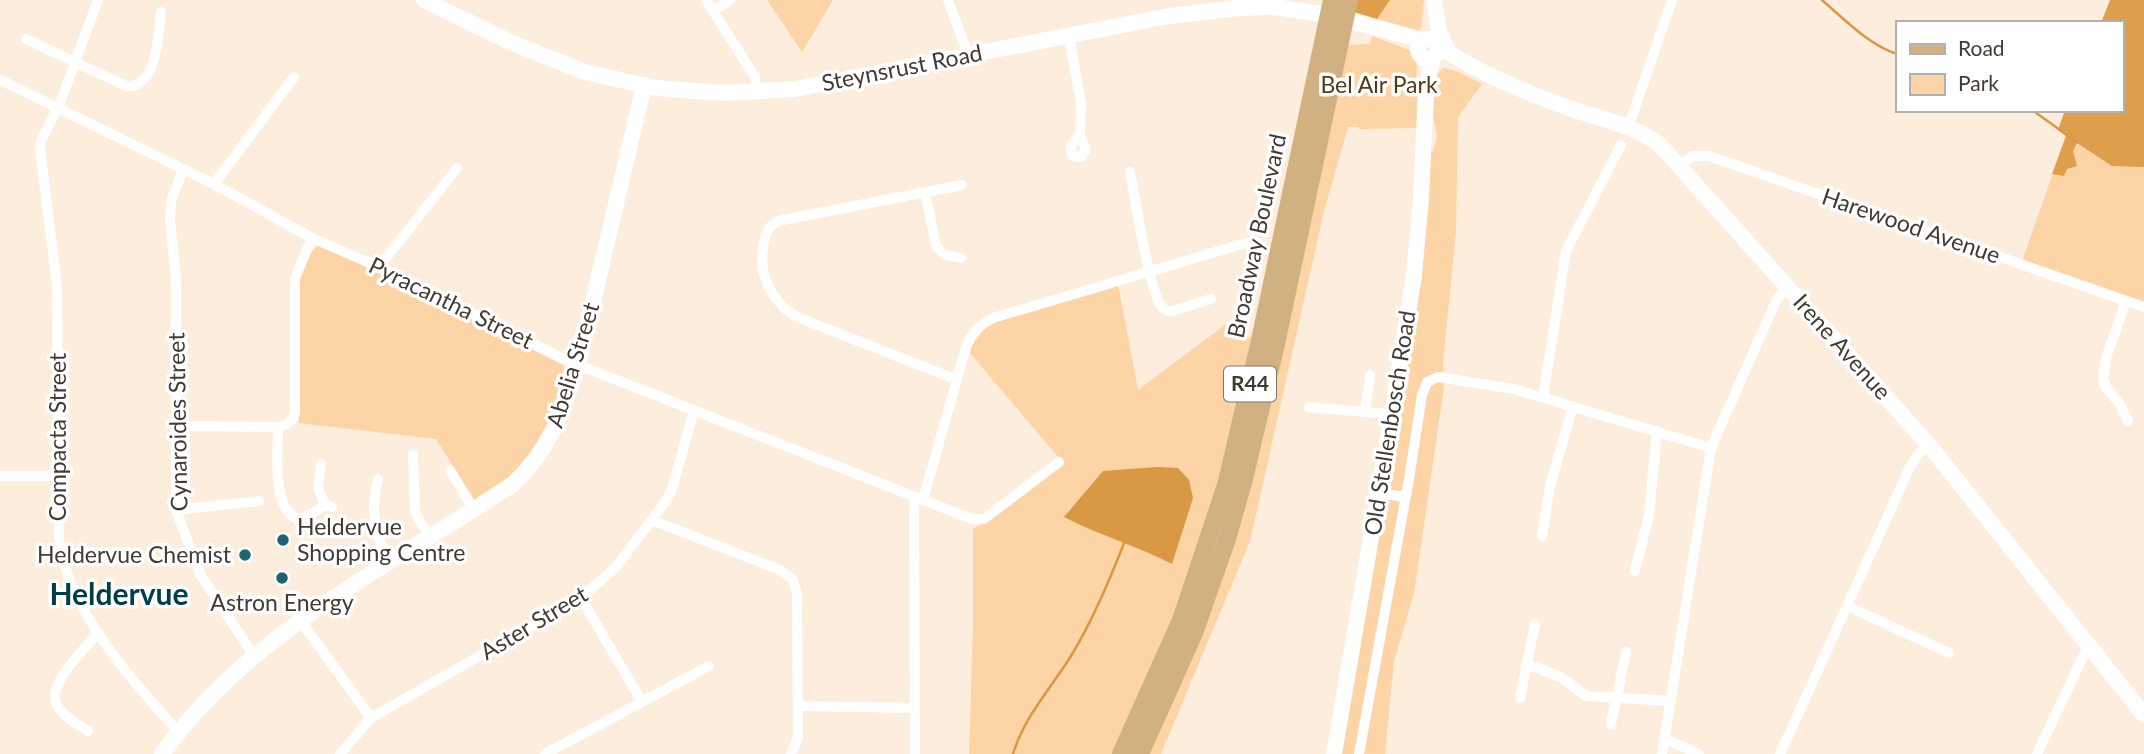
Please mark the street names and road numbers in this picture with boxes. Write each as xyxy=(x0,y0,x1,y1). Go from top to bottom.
street label: Steynsrust Road xyxy=(819,38,984,96)
street label: Broadway Boulevard xyxy=(1221,131,1291,340)
street label: Harewood Avenue xyxy=(1819,181,2004,269)
street label: Pyracantha Street xyxy=(365,250,539,354)
street label: Irene Avenue xyxy=(1788,288,1897,405)
street label: Abelia Street xyxy=(540,298,605,431)
street label: Old Stellenbosch Road xyxy=(1357,308,1421,537)
street label: Cynaroides Street xyxy=(161,332,193,512)
street label: Compacta Street xyxy=(43,352,71,521)
road number: R44 xyxy=(1224,366,1276,402)
street label: Aster Street xyxy=(475,579,593,665)

